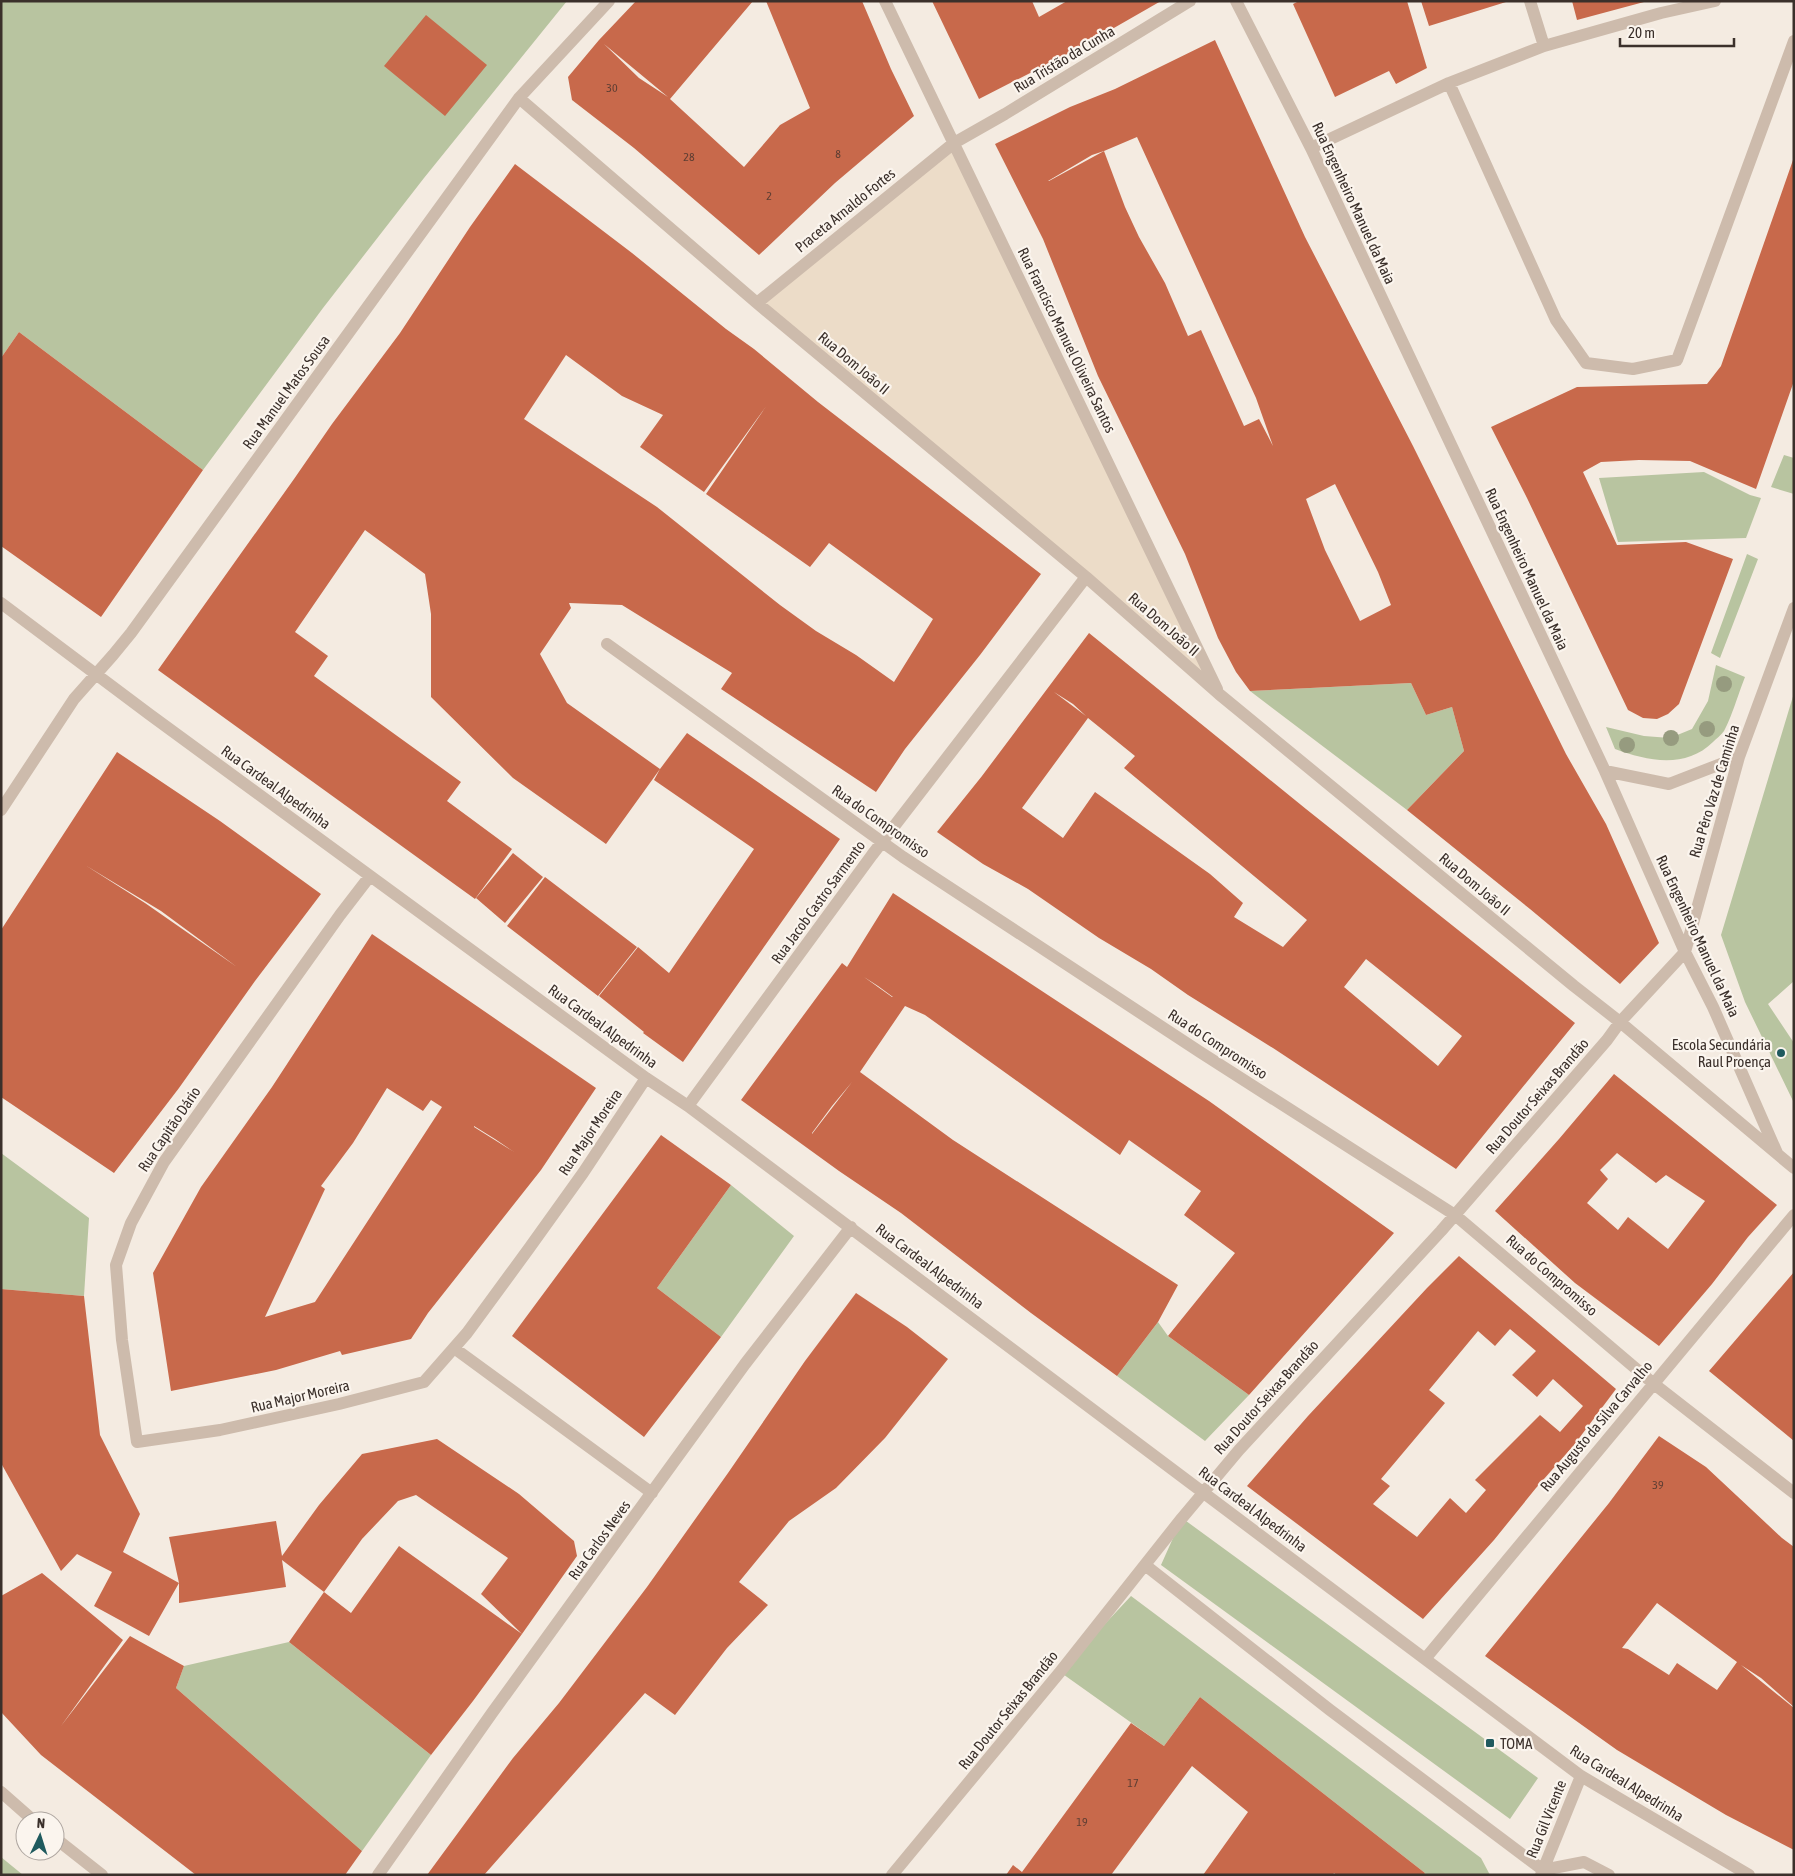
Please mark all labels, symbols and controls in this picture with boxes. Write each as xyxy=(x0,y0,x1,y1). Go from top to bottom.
scale bar xyxy=(1620,15,1734,47)
street label: Rua Tristão da Cunha xyxy=(1010,22,1118,96)
text: 20 m xyxy=(1628,24,1655,41)
house number: 30 xyxy=(606,81,618,95)
street label: Rua Engenheiro Manuel da Maia xyxy=(1309,119,1399,287)
house number: 8 xyxy=(835,147,841,161)
house number: 28 xyxy=(683,150,695,164)
street label: Praceta Arnaldo Fortes xyxy=(792,165,898,255)
house number: 2 xyxy=(766,189,772,203)
street label: Rua Francisco Manuel Oliveira Santos xyxy=(1015,245,1119,435)
street label: Rua Dom João II xyxy=(815,328,893,398)
street label: Rua Manuel Matos Sousa xyxy=(239,332,333,452)
street label: Rua Engenheiro Manuel da Maia xyxy=(1482,485,1572,653)
street label: Rua Dom João II xyxy=(1125,589,1203,659)
street label: Rua Pêro Vaz de Caminha xyxy=(1686,722,1742,860)
street label: Rua Cardeal Alpedrinha xyxy=(218,742,334,832)
street label: Rua do Compromisso xyxy=(829,781,933,861)
street label: Rua Jacob Castro Sarmento xyxy=(768,837,868,967)
street label: Rua Dom João II xyxy=(1436,849,1514,919)
street label: Rua Engenheiro Manuel da Maia xyxy=(1653,852,1743,1020)
street label: Rua Cardeal Alpedrinha xyxy=(545,981,661,1071)
street label: Rua do Compromisso xyxy=(1165,1006,1271,1082)
street label: Rua Doutor Seixas Brandão xyxy=(1482,1035,1592,1157)
place label: Escola Secundária Raul Proença xyxy=(1672,1036,1771,1070)
marker: Escola Secundária Raul Proença xyxy=(1775,1047,1787,1059)
street label: Rua Capitão Dário xyxy=(134,1083,204,1175)
street label: Rua Major Moreira xyxy=(555,1086,625,1178)
street label: Rua Cardeal Alpedrinha xyxy=(873,1220,987,1312)
street label: Rua do Compromisso xyxy=(1503,1231,1601,1319)
street label: Rua Doutor Seixas Brandão xyxy=(1210,1336,1322,1458)
street label: Rua Augusto da Silva Carvalho xyxy=(1536,1357,1656,1495)
street label: Rua Major Moreira xyxy=(249,1376,351,1416)
street label: Rua Cardeal Alpedrinha xyxy=(1196,1463,1310,1555)
house number: 39 xyxy=(1652,1478,1664,1492)
street label: Rua Carlos Neves xyxy=(565,1497,633,1583)
street label: Rua Doutor Seixas Brandão xyxy=(955,1647,1061,1773)
place label: TOMA xyxy=(1500,1735,1533,1752)
marker: TOMA xyxy=(1484,1737,1496,1749)
street label: Rua Cardeal Alpedrinha xyxy=(1567,1741,1687,1825)
house number: 17 xyxy=(1127,1776,1139,1790)
street label: Rua Gil Vicente xyxy=(1523,1777,1569,1860)
north arrow xyxy=(15,1811,65,1861)
text: N xyxy=(36,1815,46,1831)
house number: 19 xyxy=(1076,1815,1088,1829)

